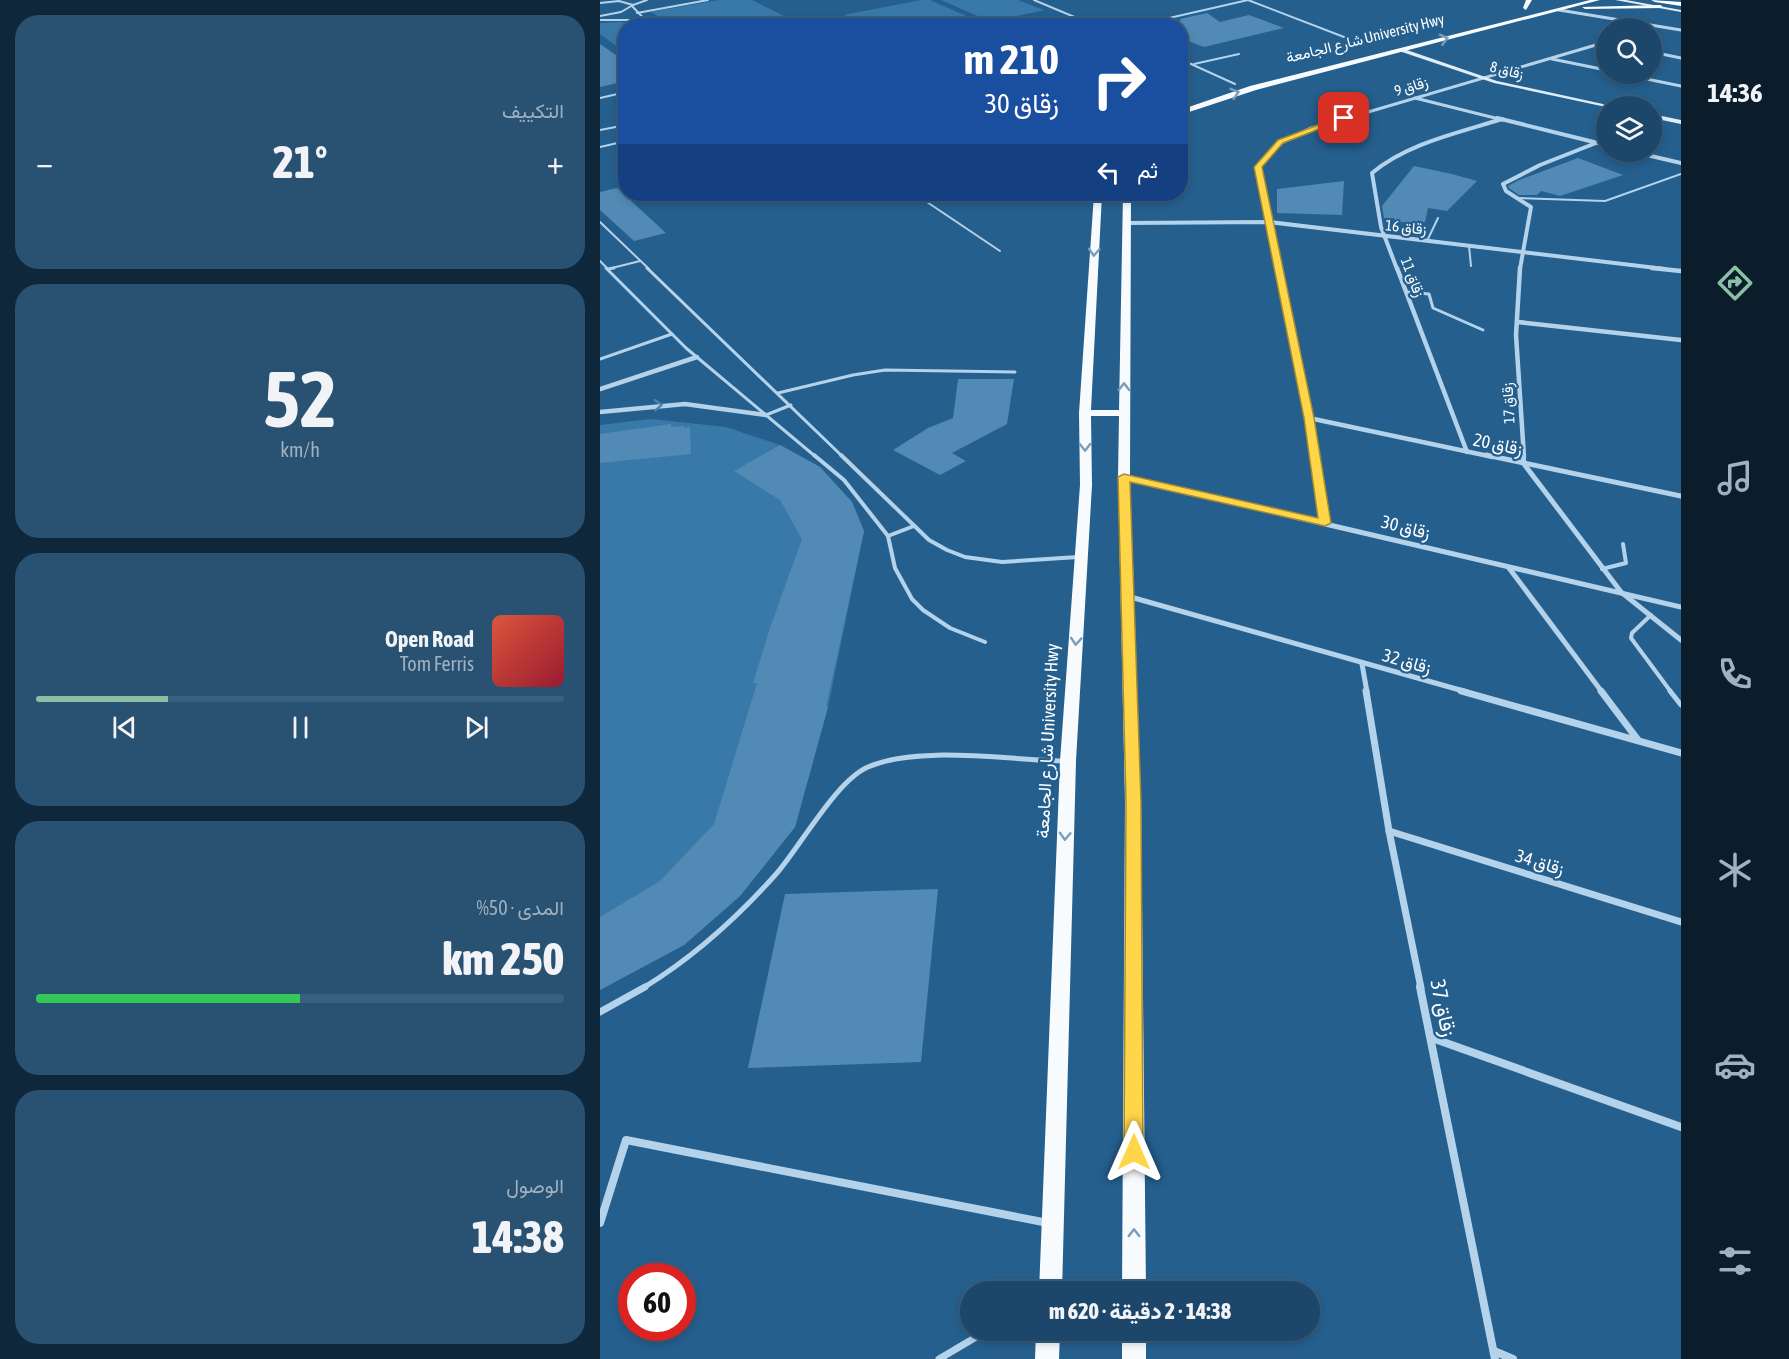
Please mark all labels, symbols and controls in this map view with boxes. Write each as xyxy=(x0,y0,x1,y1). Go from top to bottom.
street label: شارع الجامعة University Hwy xyxy=(1284,10,1447,69)
map controls xyxy=(1596,18,1662,162)
button: search xyxy=(1596,18,1662,84)
one-way arrow xyxy=(1439,34,1449,46)
text: 210 m xyxy=(964,35,1059,83)
icon: right xyxy=(1080,42,1158,120)
street label: زقاق 8 xyxy=(1488,58,1526,83)
street label: زقاق 9 xyxy=(1392,73,1430,100)
text: 14:36 xyxy=(1707,77,1763,108)
text: زقاق 30 xyxy=(984,88,1059,119)
one-way arrow xyxy=(1229,88,1240,100)
pin xyxy=(1318,92,1369,143)
button: layers xyxy=(1596,96,1662,162)
text: التكييف xyxy=(502,99,564,122)
icon: arrive xyxy=(1327,101,1360,134)
text: 21° xyxy=(273,136,327,188)
text: − xyxy=(36,143,53,181)
text: + xyxy=(547,143,564,181)
icon: left xyxy=(1092,156,1125,189)
text: ثم xyxy=(1137,157,1158,183)
street label: زقاق 16 xyxy=(1384,216,1428,239)
one-way arrow xyxy=(1088,247,1101,256)
street label: زقاق 11 xyxy=(1397,255,1428,300)
icon: directions xyxy=(1714,262,1756,304)
text: 52 xyxy=(263,354,337,444)
street label: زقاق 17 xyxy=(1498,382,1519,424)
one-way arrow xyxy=(1118,383,1131,392)
one-way arrow xyxy=(653,399,663,412)
street label: زقاق 20 xyxy=(1471,429,1525,460)
text: km/h xyxy=(280,438,320,461)
one-way arrow xyxy=(1079,442,1091,451)
icon: music xyxy=(1714,457,1756,499)
street label: زقاق 30 xyxy=(1379,511,1433,544)
text: Open Road xyxy=(385,626,474,652)
one-way arrow xyxy=(1070,637,1083,646)
street label: شارع الجامعة University Hwy xyxy=(1031,643,1065,839)
street label: زقاق 32 xyxy=(1380,644,1434,679)
text: Tom Ferris xyxy=(400,652,474,675)
icon: phone xyxy=(1714,653,1756,695)
icon: previous xyxy=(108,711,141,744)
icon: pause xyxy=(284,711,317,744)
icon: next xyxy=(460,711,493,744)
one-way arrow xyxy=(1059,831,1072,840)
street label: زقاق 34 xyxy=(1513,845,1567,880)
icon: climate xyxy=(1714,849,1756,891)
text: المدى · 50% xyxy=(476,896,564,919)
text: 250 km xyxy=(442,933,564,985)
street label: زقاق 37 xyxy=(1424,977,1462,1039)
icon: car xyxy=(1714,1044,1756,1086)
position arrow xyxy=(1102,1120,1166,1184)
text: الوصول xyxy=(506,1174,564,1197)
text: 14:38 xyxy=(471,1211,564,1263)
one-way arrow xyxy=(1128,1229,1140,1238)
icon: filters xyxy=(1714,1240,1756,1282)
speed limit sign: 60 xyxy=(618,1263,696,1341)
text: 14:38 · 2 دقيقة · 620 m xyxy=(1049,1298,1231,1324)

